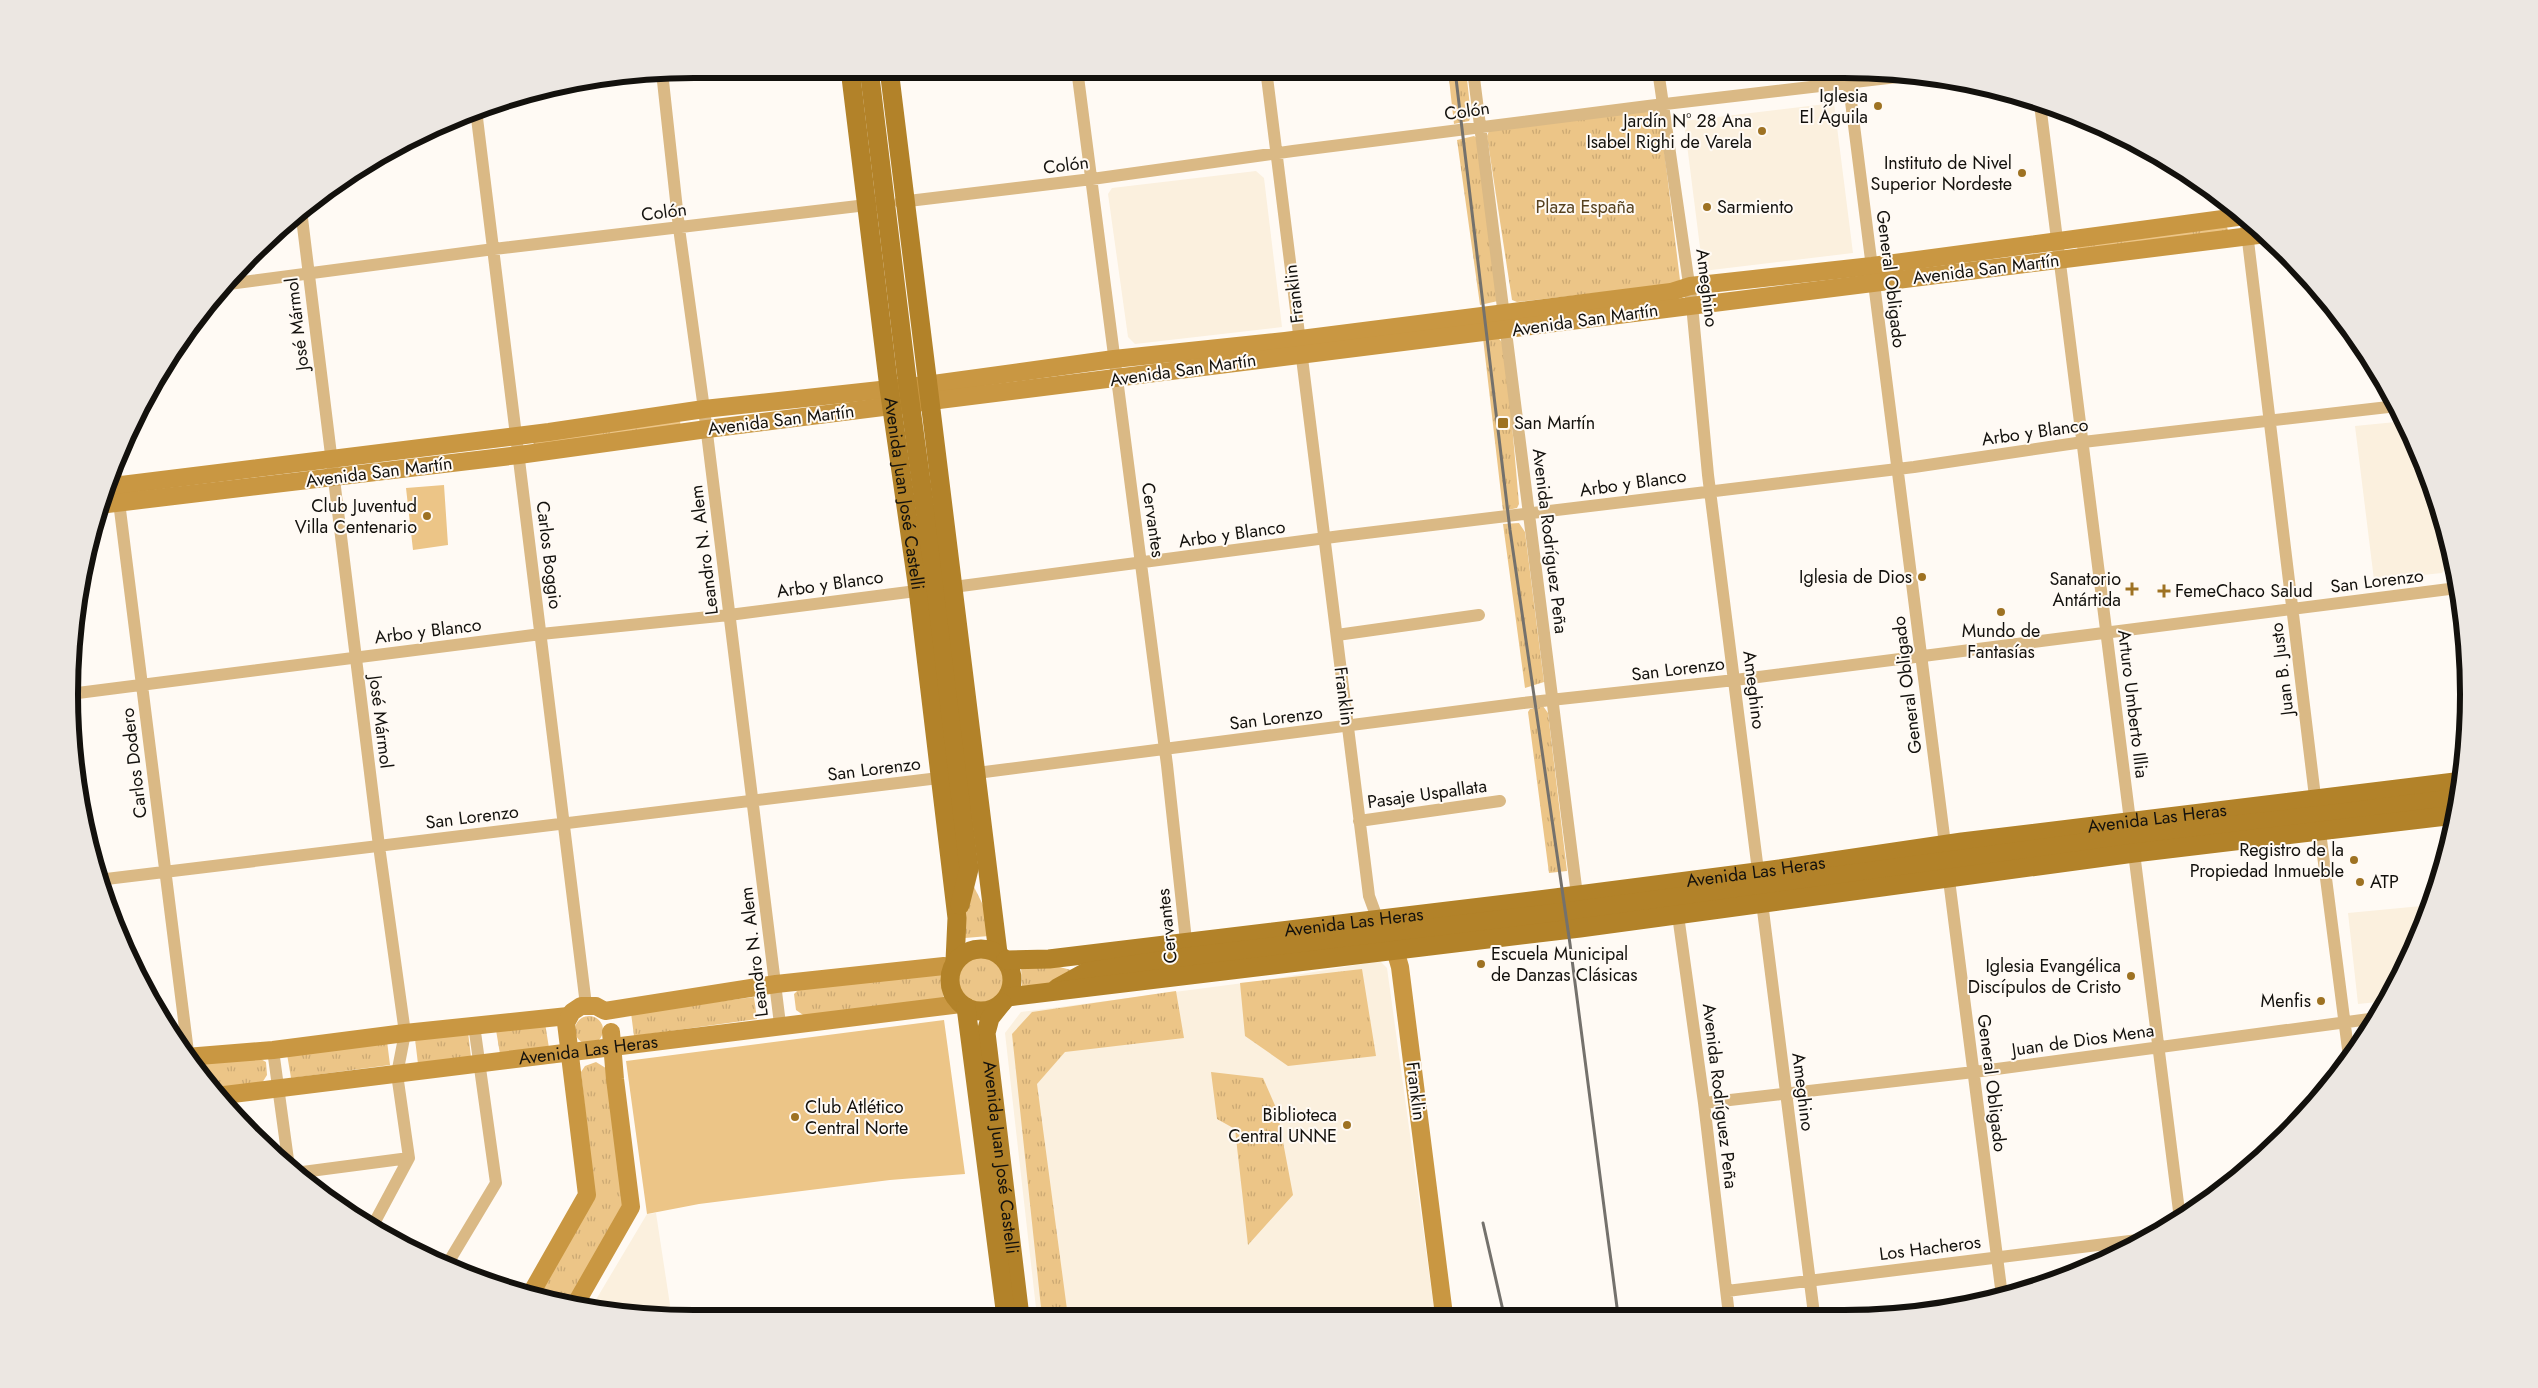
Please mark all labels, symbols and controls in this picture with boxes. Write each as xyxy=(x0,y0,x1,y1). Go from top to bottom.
place label: Iglesia El Águila xyxy=(1799,83,1868,130)
street label: Colón xyxy=(1443,95,1491,127)
marker: Iglesia El Águila xyxy=(1872,100,1884,112)
place label: Jardín N° 28 Ana Isabel Righi de Varela xyxy=(1586,108,1752,155)
marker: Jardín N° 28 Ana Isabel Righi de Varela xyxy=(1756,125,1768,137)
street label: Colón xyxy=(1042,149,1090,181)
place label: Instituto de Nivel Superior Nordeste xyxy=(1871,150,2012,197)
marker: Instituto de Nivel Superior Nordeste xyxy=(2016,167,2028,179)
park label: Plaza España xyxy=(1535,194,1635,220)
place label: Sarmiento xyxy=(1717,194,1793,220)
street label: Colón xyxy=(640,196,688,228)
marker: Sarmiento xyxy=(1701,201,1713,213)
street label: General Obligado xyxy=(1870,209,1912,350)
street label: Ameghino xyxy=(1689,247,1725,329)
street label: Avenida San Martín xyxy=(1911,247,2061,291)
street label: Franklin xyxy=(1277,263,1311,325)
street label: José Mármol xyxy=(278,276,316,374)
street label: Avenida San Martín xyxy=(1510,297,1660,343)
street label: Avenida San Martín xyxy=(1108,347,1258,393)
street label: Avenida Juan José Castelli xyxy=(877,395,931,592)
street label: Avenida San Martín xyxy=(706,398,856,442)
place label: San Martín xyxy=(1514,410,1595,436)
street label: Arbo y Blanco xyxy=(1980,412,2090,452)
marker: San Martín xyxy=(1496,416,1510,430)
street label: Avenida Rodríguez Peña xyxy=(1526,447,1574,635)
street label: Avenida San Martín xyxy=(304,450,454,494)
street label: Arbo y Blanco xyxy=(1578,463,1688,503)
street label: Cervantes xyxy=(1135,481,1171,559)
street label: Leandro N. Alem xyxy=(683,483,725,617)
place label: Club Juventud Villa Centenario xyxy=(295,493,417,540)
street label: Carlos Boggio xyxy=(529,499,569,611)
marker: Club Juventud Villa Centenario xyxy=(421,510,433,522)
street label: Arbo y Blanco xyxy=(1177,514,1287,554)
street label: San Lorenzo xyxy=(2329,562,2425,600)
street label: Arbo y Blanco xyxy=(775,564,885,604)
place label: Iglesia de Dios xyxy=(1799,564,1912,590)
place label: Sanatorio Antártida xyxy=(2050,566,2121,613)
marker: Iglesia de Dios xyxy=(1916,571,1928,583)
place label: FemeChaco Salud xyxy=(2175,578,2313,604)
marker: Sanatorio Antártida xyxy=(2125,582,2139,596)
marker: FemeChaco Salud xyxy=(2157,584,2171,598)
marker: Mundo de Fantasías xyxy=(1995,606,2007,618)
street label: Arbo y Blanco xyxy=(373,612,483,650)
street label: General Obligado xyxy=(1886,614,1928,755)
place label: Mundo de Fantasías xyxy=(1962,618,2040,665)
street label: Juan B. Justo xyxy=(2263,621,2301,719)
street label: Arturo Umberto Illia xyxy=(2111,628,2155,780)
street label: Ameghino xyxy=(1736,649,1772,731)
street label: San Lorenzo xyxy=(1630,650,1726,688)
street label: Franklin xyxy=(1327,665,1361,727)
street label: José Mármol xyxy=(362,672,400,770)
street label: San Lorenzo xyxy=(1228,699,1324,737)
street label: Carlos Dodero xyxy=(114,706,154,820)
street label: San Lorenzo xyxy=(826,750,922,788)
street label: Pasaje Uspallata xyxy=(1366,773,1488,815)
street label: Avenida Las Heras xyxy=(2086,797,2228,840)
street label: San Lorenzo xyxy=(424,798,520,836)
place label: Registro de la Propiedad Inmueble xyxy=(2190,837,2344,884)
street label: Avenida Las Heras xyxy=(1685,849,1827,894)
marker: Registro de la Propiedad Inmueble xyxy=(2348,854,2360,866)
place label: ATP xyxy=(2370,869,2399,895)
marker: ATP xyxy=(2354,876,2366,888)
street label: Leandro N. Alem xyxy=(733,885,775,1019)
street label: Cervantes xyxy=(1150,887,1184,965)
street label: Avenida Las Heras xyxy=(1283,901,1425,944)
place label: Escuela Municipal de Danzas Clásicas xyxy=(1491,941,1638,988)
place label: Iglesia Evangélica Discípulos de Cristo xyxy=(1968,953,2121,1000)
marker: Escuela Municipal de Danzas Clásicas xyxy=(1475,958,1487,970)
marker: Iglesia Evangélica Discípulos de Cristo xyxy=(2125,970,2137,982)
place label: Menfis xyxy=(2261,988,2311,1014)
marker: Menfis xyxy=(2315,995,2327,1007)
street label: Avenida Rodríguez Peña xyxy=(1696,1002,1744,1190)
street label: General Obligado xyxy=(1971,1013,2013,1154)
street label: Juan de Dios Mena xyxy=(2008,1017,2156,1063)
street label: Avenida Las Heras xyxy=(517,1029,659,1072)
street label: Ameghino xyxy=(1785,1051,1821,1133)
street label: Avenida Juan José Castelli xyxy=(976,1059,1025,1256)
street label: Franklin xyxy=(1399,1060,1433,1122)
place label: Club Atlético Central Norte xyxy=(805,1094,908,1141)
place label: Biblioteca Central UNNE xyxy=(1228,1102,1337,1149)
marker: Club Atlético Central Norte xyxy=(789,1111,801,1123)
marker: Biblioteca Central UNNE xyxy=(1341,1119,1353,1131)
street label: Los Hacheros xyxy=(1878,1229,1982,1267)

